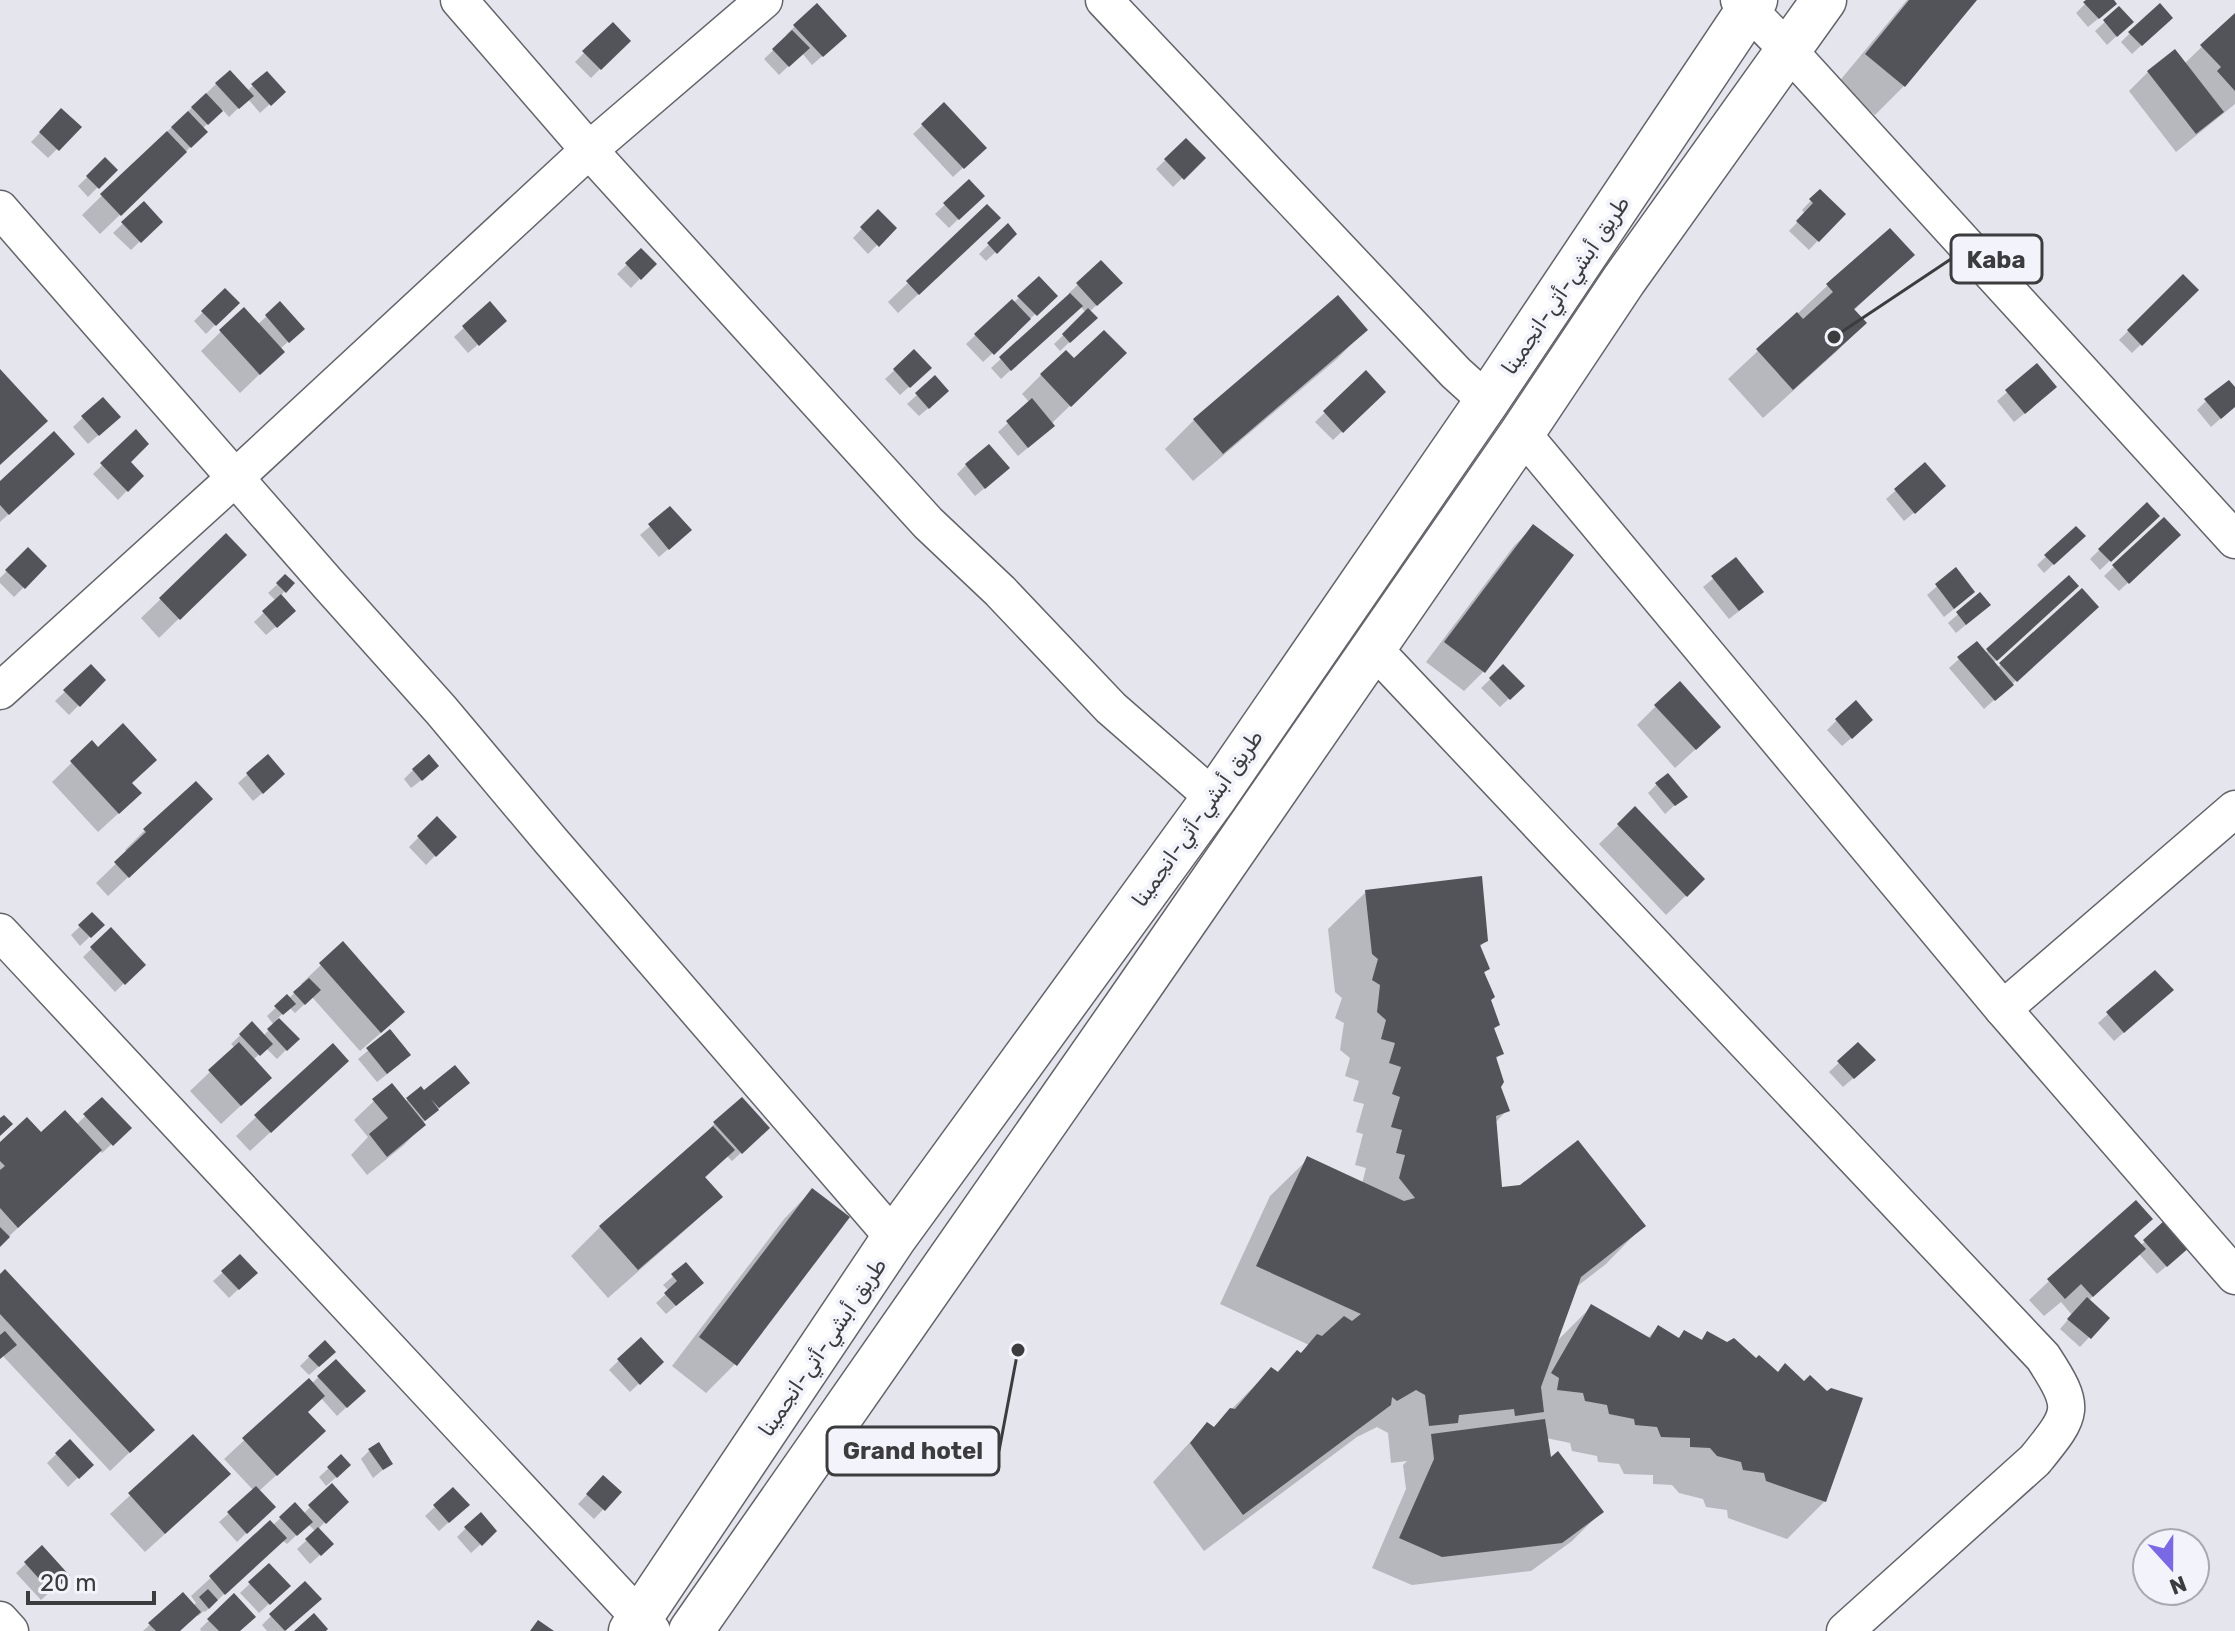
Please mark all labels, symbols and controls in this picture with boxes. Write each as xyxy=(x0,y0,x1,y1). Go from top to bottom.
street label: طريق أبشي-أتي-انجمينا xyxy=(1495,191,1638,382)
callout: Kaba xyxy=(1951,235,2042,283)
text: Kaba xyxy=(1966,246,2026,274)
street label: طريق أبشي-أتي-انجمينا xyxy=(1126,724,1271,914)
street label: طريق أبشي-أتي-انجمينا xyxy=(752,1253,895,1444)
callout: Grand hotel xyxy=(827,1427,999,1475)
text: Grand hotel xyxy=(843,1437,983,1465)
north arrow xyxy=(2131,1527,2211,1607)
scale bar xyxy=(28,1555,154,1605)
text: 20 m xyxy=(40,1569,97,1597)
text: N xyxy=(2166,1570,2190,1601)

